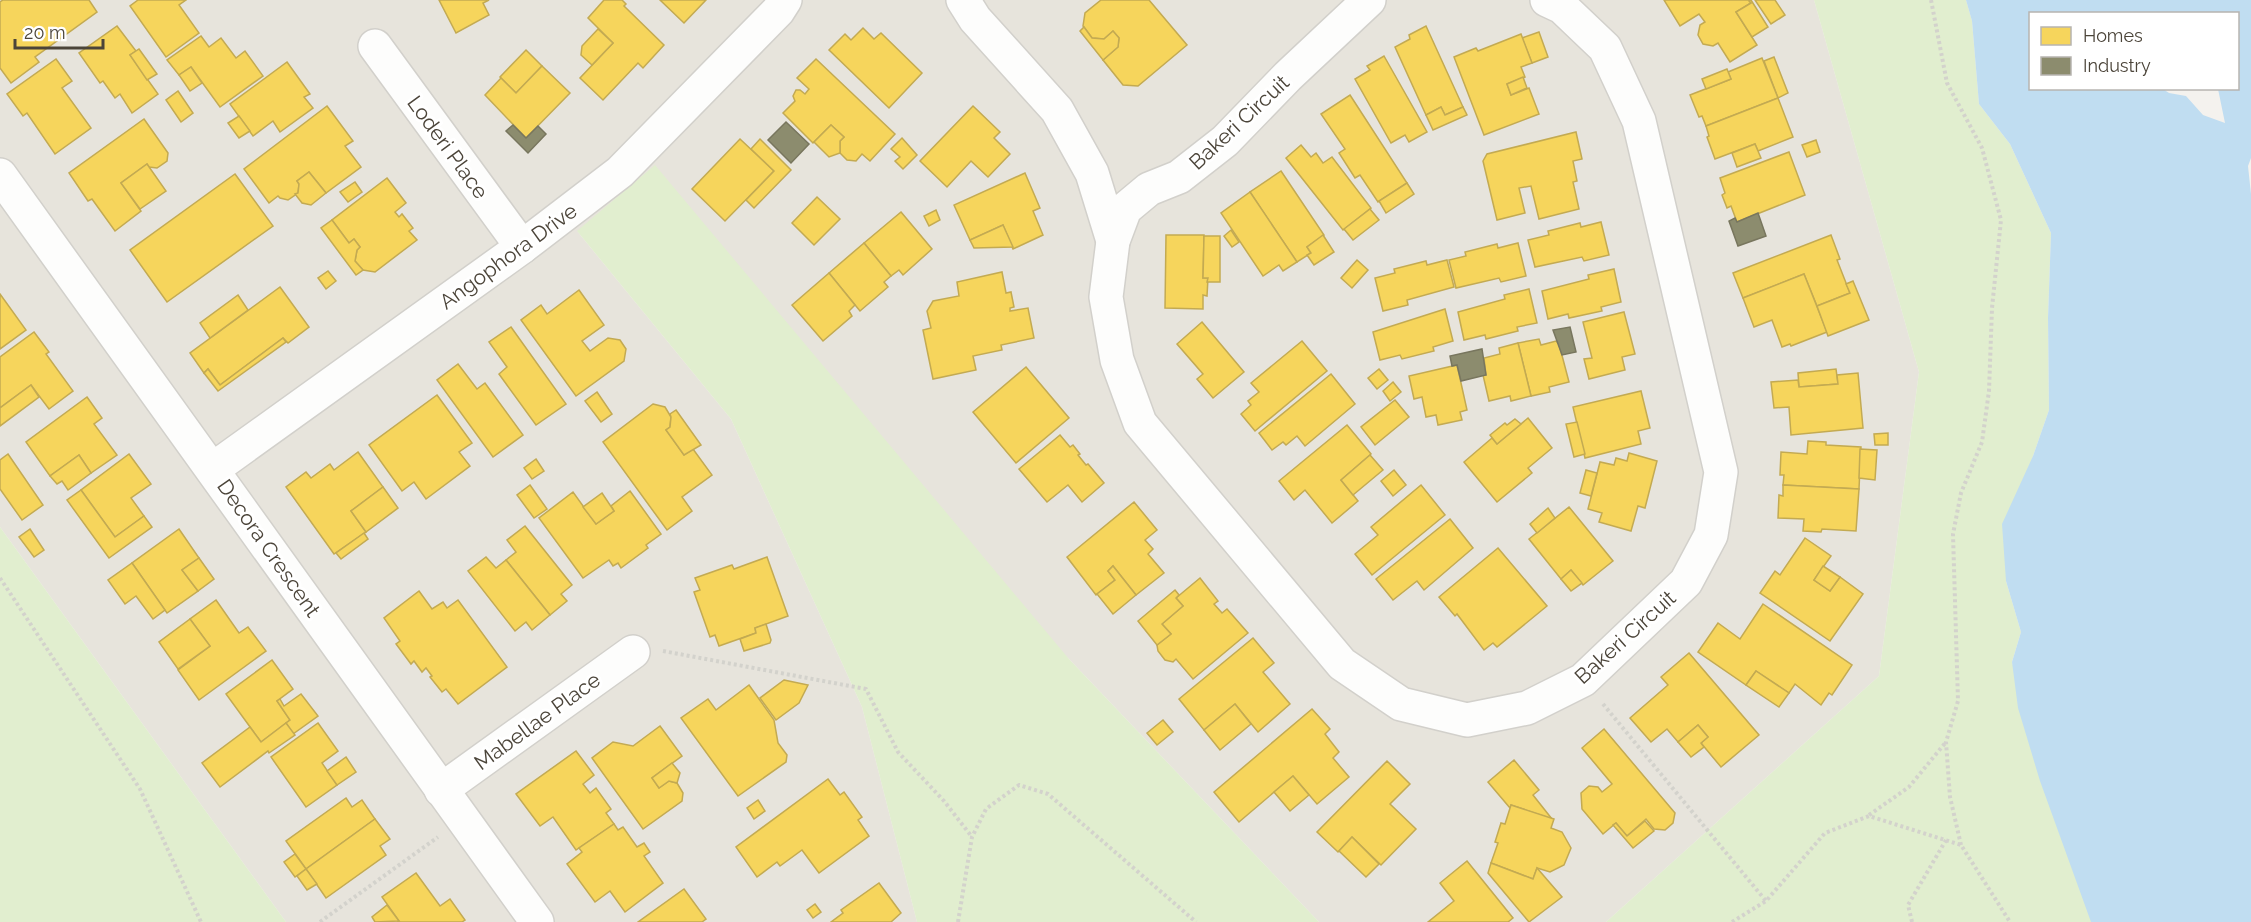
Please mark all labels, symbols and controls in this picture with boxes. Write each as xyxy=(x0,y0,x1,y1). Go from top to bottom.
scale bar xyxy=(15,12,104,50)
legend xyxy=(2029,12,2239,90)
text: 20 m xyxy=(24,22,66,43)
text: Homes xyxy=(2083,25,2143,46)
text: Industry xyxy=(2083,55,2151,76)
street label: Bakeri Circuit xyxy=(1184,69,1294,175)
street label: Loderi Place xyxy=(402,91,494,203)
street label: Angophora Drive xyxy=(434,198,582,314)
street label: Decora Crescent xyxy=(212,474,326,622)
street label: Bakeri Circuit xyxy=(1569,585,1681,689)
street label: Mabellae Place xyxy=(469,667,605,775)

